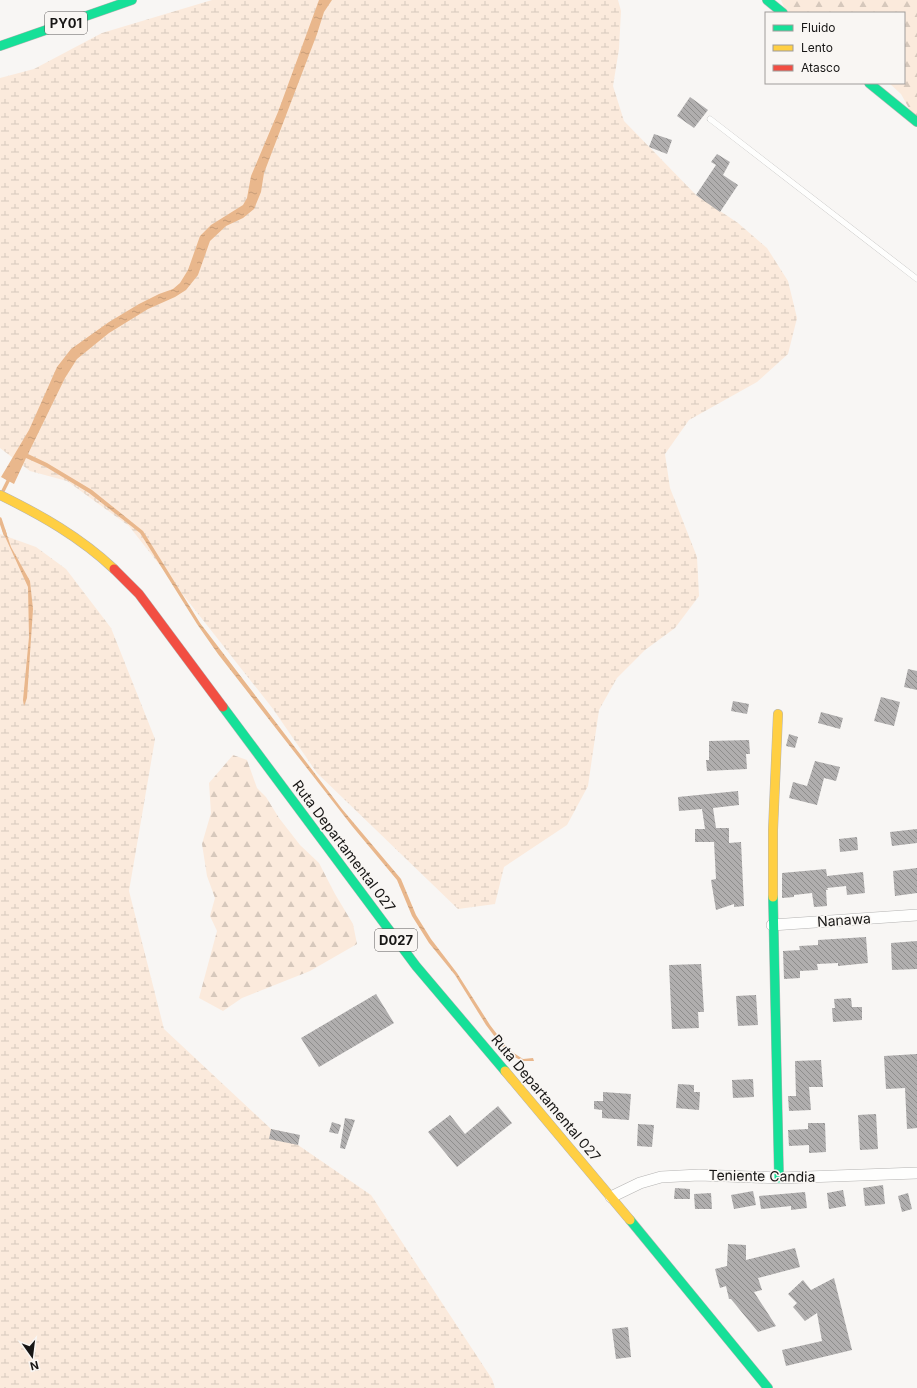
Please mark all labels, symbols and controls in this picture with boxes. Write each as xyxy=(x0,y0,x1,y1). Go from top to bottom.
road number: PY01 xyxy=(45,12,87,34)
legend xyxy=(765,12,905,84)
text: Fluido xyxy=(801,20,836,35)
text: Lento xyxy=(801,40,833,55)
text: Atasco xyxy=(801,60,840,75)
street label: Ruta Departamental 027 xyxy=(289,777,399,915)
street label: Nanawa xyxy=(817,909,871,930)
road number: D027 xyxy=(375,929,417,951)
street label: Ruta Departamental 027 xyxy=(488,1031,604,1165)
street label: Teniente Candia xyxy=(708,1166,816,1185)
north arrow xyxy=(12,1336,52,1376)
text: N xyxy=(29,1358,40,1374)

